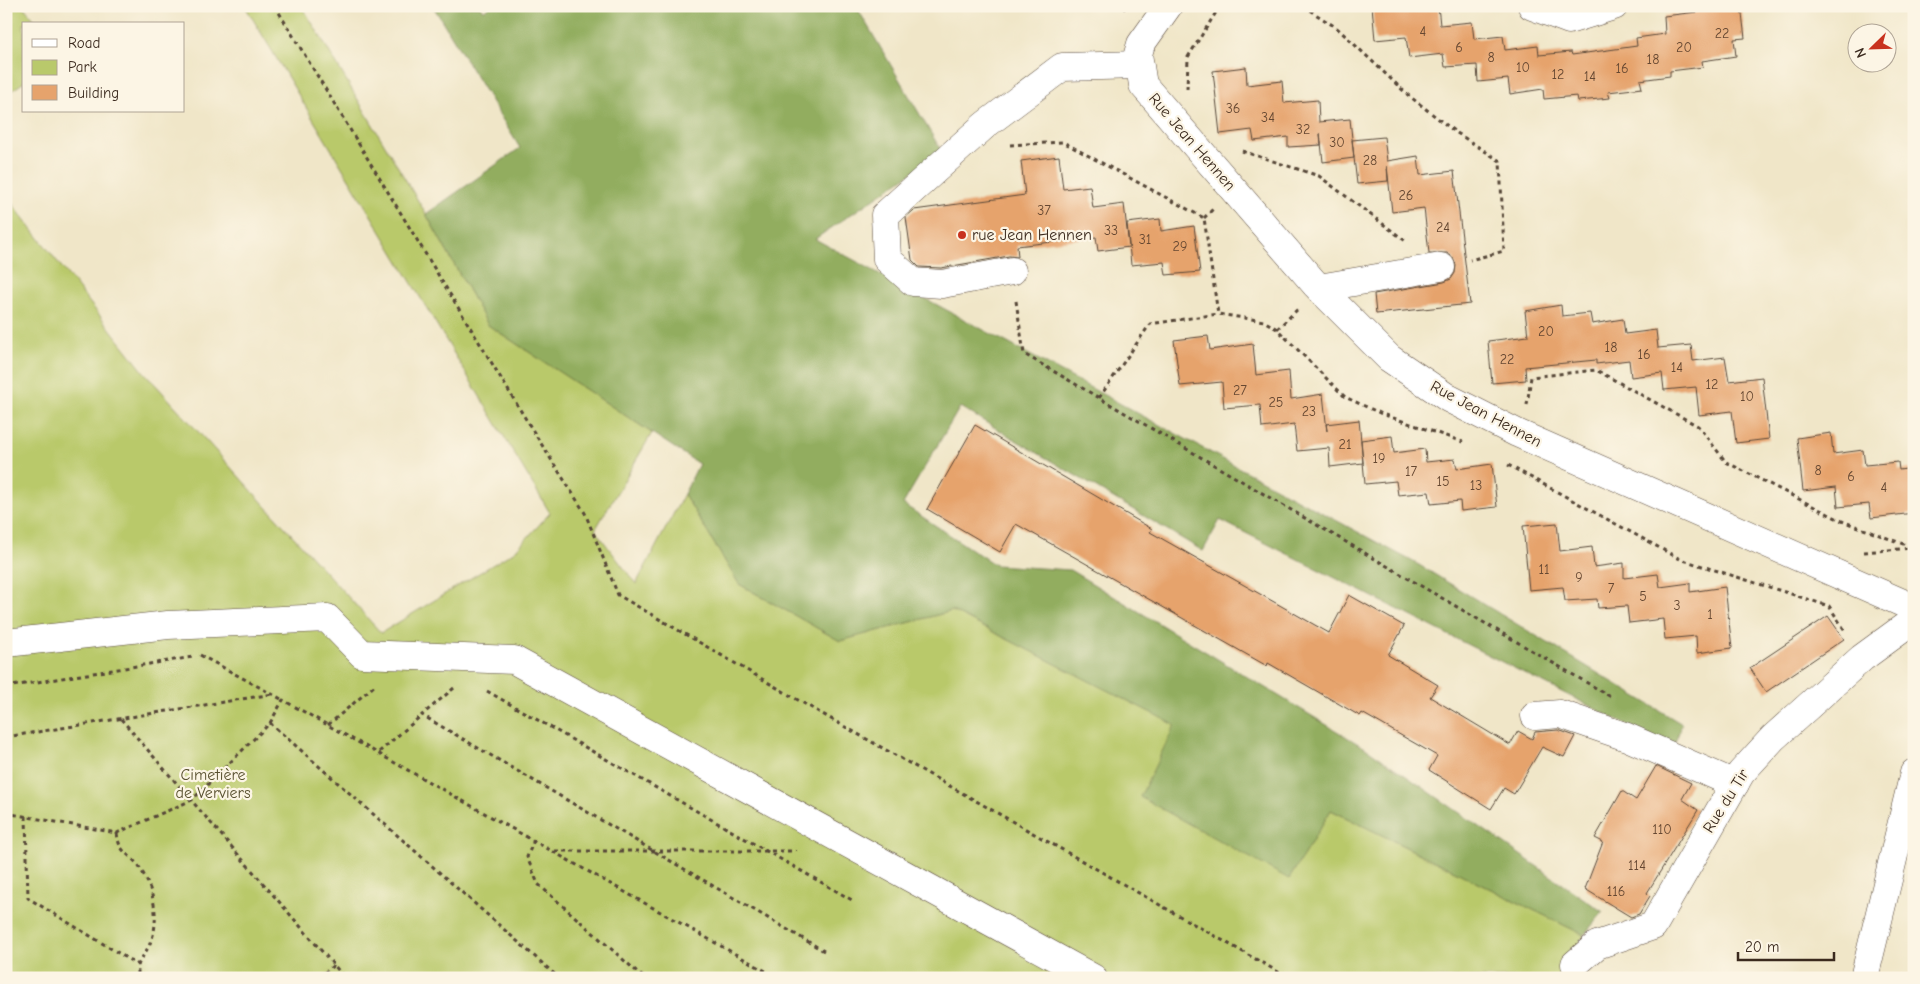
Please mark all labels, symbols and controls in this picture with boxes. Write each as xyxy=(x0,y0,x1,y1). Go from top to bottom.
legend xyxy=(22,22,185,112)
north arrow xyxy=(1848,22,1898,72)
house number: 4 xyxy=(1420,23,1427,40)
house number: 22 xyxy=(1715,25,1729,42)
text: Road xyxy=(68,34,100,52)
house number: 6 xyxy=(1455,39,1463,56)
house number: 20 xyxy=(1676,39,1692,56)
text: N xyxy=(1851,45,1870,60)
house number: 8 xyxy=(1487,49,1495,66)
house number: 18 xyxy=(1647,51,1659,68)
text: Park xyxy=(68,58,97,76)
house number: 10 xyxy=(1516,59,1530,76)
house number: 16 xyxy=(1615,60,1629,77)
house number: 12 xyxy=(1552,66,1564,83)
house number: 14 xyxy=(1584,68,1596,85)
text: Building xyxy=(68,84,119,102)
street label: Rue Jean Hennen xyxy=(1145,90,1239,194)
house number: 36 xyxy=(1226,100,1240,117)
house number: 34 xyxy=(1261,109,1275,126)
house number: 32 xyxy=(1296,121,1310,138)
house number: 30 xyxy=(1329,134,1345,151)
house number: 28 xyxy=(1363,152,1377,169)
house number: 26 xyxy=(1399,187,1413,204)
house number: 37 xyxy=(1037,202,1051,219)
house number: 24 xyxy=(1436,219,1450,236)
house number: 33 xyxy=(1104,222,1118,239)
place label: rue Jean Hennen xyxy=(972,226,1092,244)
marker: rue Jean Hennen xyxy=(956,229,968,241)
house number: 31 xyxy=(1139,231,1151,248)
house number: 29 xyxy=(1173,238,1187,255)
house number: 20 xyxy=(1538,323,1554,340)
house number: 18 xyxy=(1605,339,1617,356)
house number: 16 xyxy=(1637,346,1651,363)
house number: 22 xyxy=(1500,351,1514,368)
house number: 14 xyxy=(1671,359,1683,376)
house number: 12 xyxy=(1706,376,1718,393)
street label: Rue Jean Hennen xyxy=(1427,377,1545,451)
house number: 27 xyxy=(1233,382,1247,399)
house number: 10 xyxy=(1740,388,1754,405)
house number: 25 xyxy=(1269,394,1283,411)
house number: 23 xyxy=(1302,403,1316,420)
house number: 21 xyxy=(1339,436,1351,453)
house number: 19 xyxy=(1373,450,1385,467)
house number: 8 xyxy=(1814,462,1822,479)
house number: 17 xyxy=(1405,463,1417,480)
house number: 6 xyxy=(1847,468,1855,485)
house number: 15 xyxy=(1436,473,1450,490)
house number: 13 xyxy=(1470,477,1482,494)
house number: 4 xyxy=(1881,479,1888,496)
house number: 11 xyxy=(1538,561,1550,578)
house number: 9 xyxy=(1575,569,1583,586)
house number: 7 xyxy=(1608,580,1615,597)
house number: 5 xyxy=(1639,588,1647,605)
house number: 3 xyxy=(1673,597,1681,614)
house number: 1 xyxy=(1707,606,1713,623)
street label: Rue du Tir xyxy=(1699,765,1753,836)
park label: Cimetière de Verviers xyxy=(175,766,251,802)
house number: 110 xyxy=(1652,821,1672,838)
house number: 114 xyxy=(1628,857,1646,874)
house number: 116 xyxy=(1607,883,1625,900)
scale bar xyxy=(1738,929,1834,961)
text: 20 m xyxy=(1745,938,1779,956)

